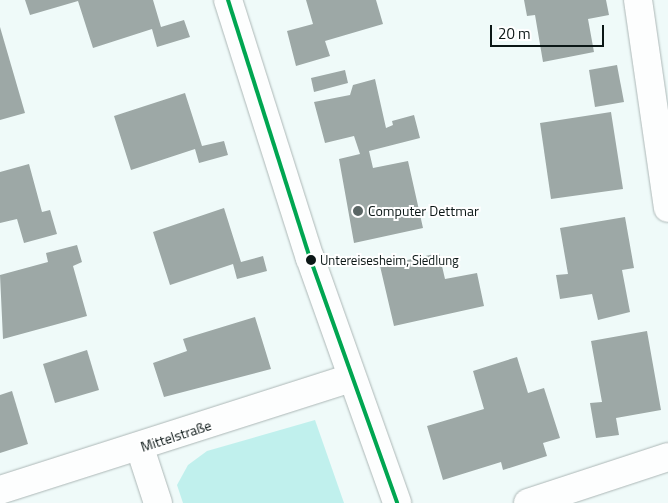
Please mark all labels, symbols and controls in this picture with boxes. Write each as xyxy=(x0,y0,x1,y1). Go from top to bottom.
scale bar xyxy=(493,15,607,47)
text: 20 m xyxy=(498,22,531,45)
place label: Computer Dettmar xyxy=(368,203,479,219)
marker: Computer Dettmar xyxy=(352,205,364,217)
place label: Untereisesheim, Siedlung xyxy=(320,252,459,268)
marker: Untereisesheim, Siedlung xyxy=(306,255,316,265)
street label: Mittelstraße xyxy=(139,417,213,455)

